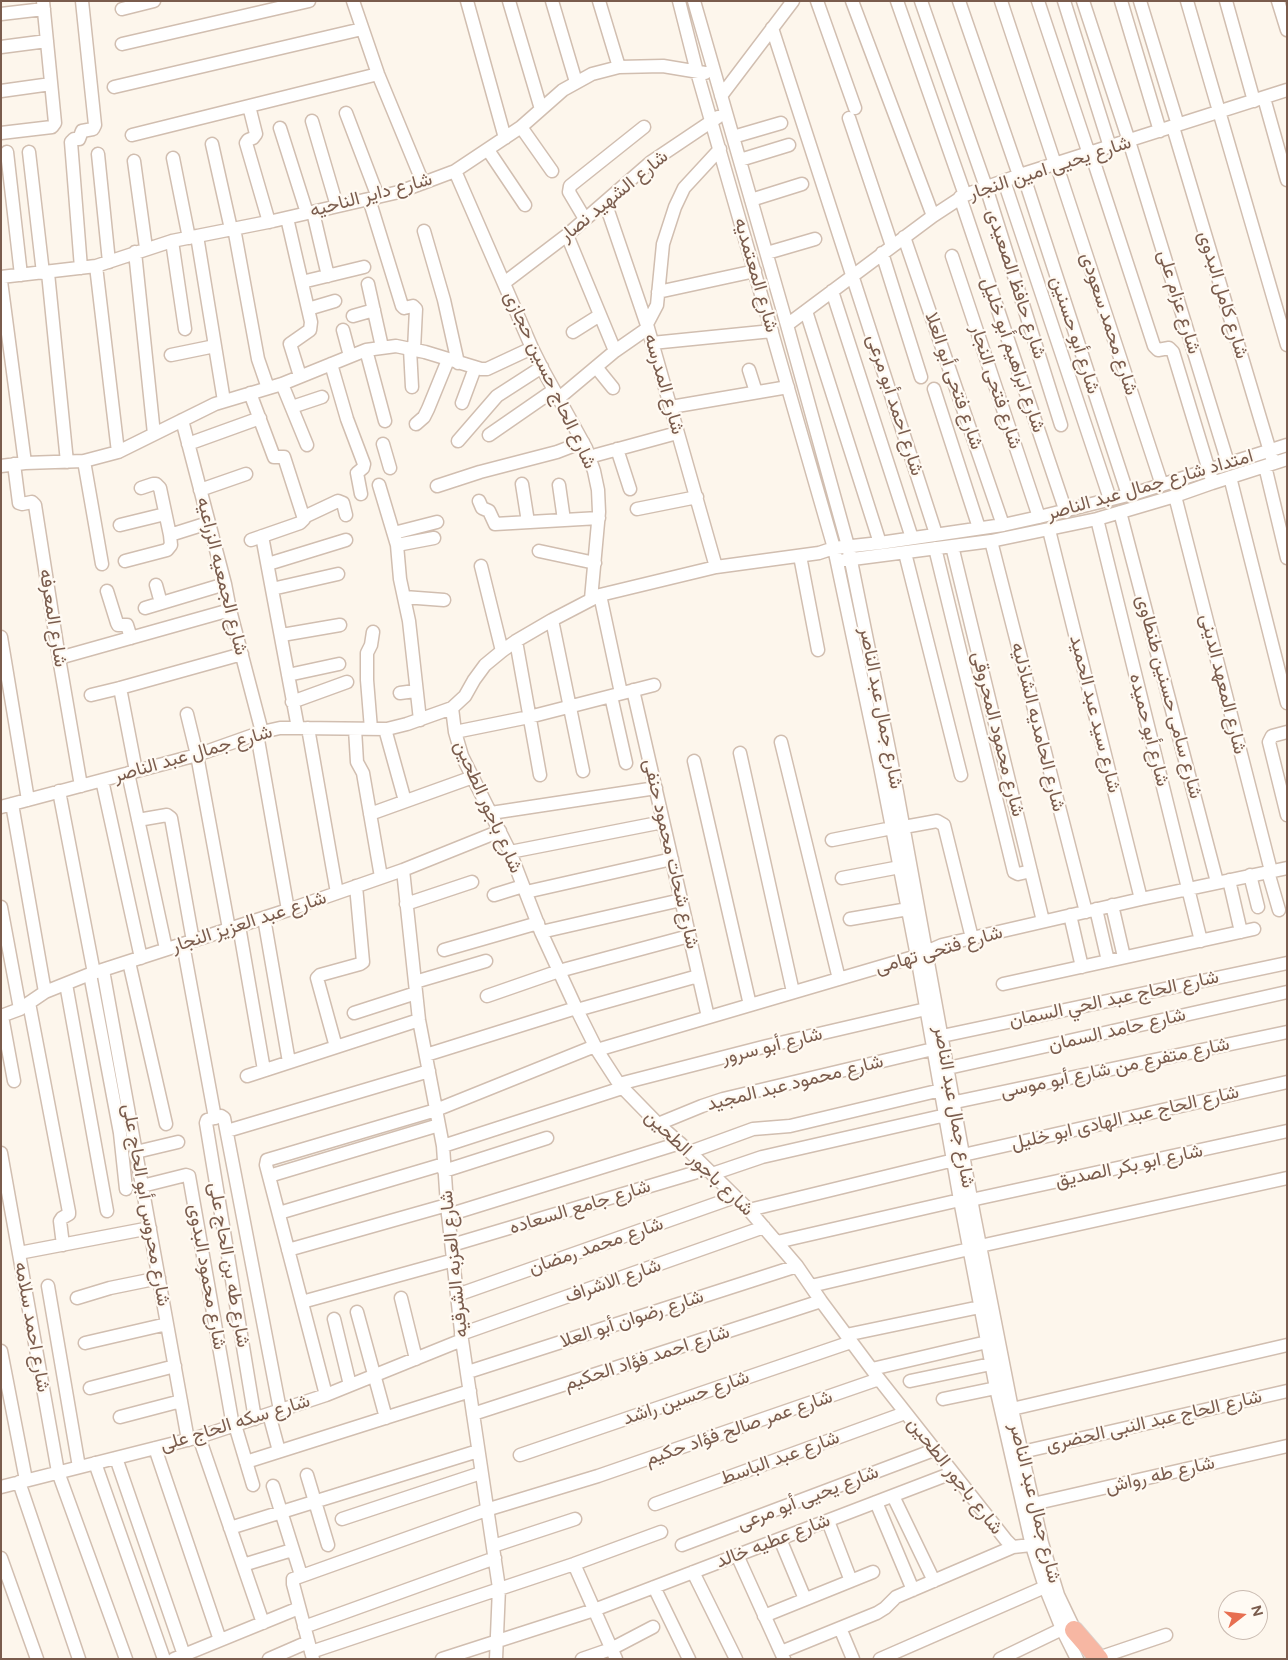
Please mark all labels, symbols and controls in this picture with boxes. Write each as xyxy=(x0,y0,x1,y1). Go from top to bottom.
street label: شارع يحيى امين النجار xyxy=(966,131,1134,205)
street label: شارع الشهيد نصار xyxy=(555,145,673,247)
street label: شارع داير الناحيه xyxy=(307,168,435,222)
street label: شارع حافظ الصعيدى xyxy=(981,206,1051,362)
street label: شارع المعتمديه xyxy=(729,215,783,335)
street label: شارع كامل البدوى xyxy=(1193,228,1253,362)
street label: شارع عزام على xyxy=(1152,247,1206,357)
street label: شارع محمد سعودى xyxy=(1075,250,1143,398)
street label: شارع أبو حسنين xyxy=(1045,273,1105,397)
street label: شارع ابراهيم أبو خليل xyxy=(976,275,1050,435)
street label: شارع الحاج حسين حجازى xyxy=(499,288,601,472)
street label: شارع فتحى أبو العلا xyxy=(920,309,988,453)
street label: شارع فتحى النجار xyxy=(965,322,1027,452)
street label: شارع المدرسه xyxy=(639,331,689,437)
street label: شارع احمد أبو مرعى xyxy=(861,332,929,478)
street label: امتداد شارع جمال عبد الناصر xyxy=(1044,445,1256,525)
street label: شارع الجمعيه الزراعيه xyxy=(191,495,253,657)
street label: شارع المعرفه xyxy=(34,567,72,669)
street label: شارع سامى حسنين طنطاوى xyxy=(1131,593,1207,801)
street label: شارع المعهد الدينى xyxy=(1195,612,1251,756)
street label: شارع جمال عبد الناصر xyxy=(854,625,908,791)
street label: شارع سيد عبد الحميد xyxy=(1064,633,1126,795)
street label: شارع الحامديه الشاذليه xyxy=(1006,640,1070,814)
street label: شارع محمود المحروقى xyxy=(966,649,1030,819)
street label: شارع أبو حميده xyxy=(1124,671,1174,789)
street label: شارع جمال عبد الناصر xyxy=(111,720,275,788)
street label: شارع باجور الطحين xyxy=(449,737,527,877)
street label: شارع شحات محمود حنفى xyxy=(638,757,704,951)
street label: شارع عبد العزيز النجار xyxy=(169,886,329,958)
street label: شارع فتحى تهامى xyxy=(873,921,1005,979)
street label: شارع الحاج عبد الحي السمان xyxy=(1007,966,1221,1032)
street label: شارع حامد السمان xyxy=(1046,1003,1188,1057)
street label: شارع أبو سرور xyxy=(719,1022,825,1070)
street label: شارع جمال عبد الناصر xyxy=(929,1024,979,1190)
street label: شارع متفرع من شارع أبو موسى xyxy=(998,1033,1232,1103)
street label: شارع محمود عبد المجيد xyxy=(704,1050,886,1116)
street label: شارع الحاج عبد الهادى ابو خليل xyxy=(1009,1081,1241,1155)
street label: شارع محروس أبو الحاج على xyxy=(117,1102,175,1308)
street label: شارع باجور الطحين xyxy=(640,1105,758,1221)
street label: شارع ابو بكر الصديق xyxy=(1053,1139,1205,1193)
street label: شارع جامع السعاده xyxy=(507,1175,653,1239)
street label: شارع طه بن الحاج على xyxy=(203,1181,255,1349)
street label: شارع العزبه الشرقيه xyxy=(435,1189,473,1339)
street label: شارع محمود البدوى xyxy=(183,1202,231,1352)
street label: شارع محمد رمضان xyxy=(526,1212,666,1280)
street label: شارع الاشراف xyxy=(562,1254,664,1308)
street label: شارع احمد سلامه xyxy=(9,1260,55,1394)
street label: شارع رضوان أبو العلا xyxy=(557,1285,707,1353)
street label: شارع احمد فؤاد الحكيم xyxy=(561,1321,733,1395)
street label: شارع حسين راشد xyxy=(620,1366,752,1430)
street label: شارع عمر صالح فؤاد حكيم xyxy=(642,1385,836,1471)
street label: شارع الحاج عبد النبى الحضرى xyxy=(1044,1385,1264,1457)
street label: شارع سكه الحاج على xyxy=(157,1389,313,1457)
street label: شارع باجور الطحين xyxy=(902,1413,1008,1539)
street label: شارع جمال عبد الناصر xyxy=(1004,1421,1066,1585)
street label: شارع عبد الباسط xyxy=(717,1426,843,1490)
street label: شارع طه رواش xyxy=(1103,1451,1217,1499)
street label: شارع يحيى أبو مرعى xyxy=(734,1461,882,1535)
street label: شارع عطيه خالد xyxy=(713,1509,833,1573)
north arrow xyxy=(1218,1590,1268,1640)
text: N xyxy=(1247,1603,1267,1619)

